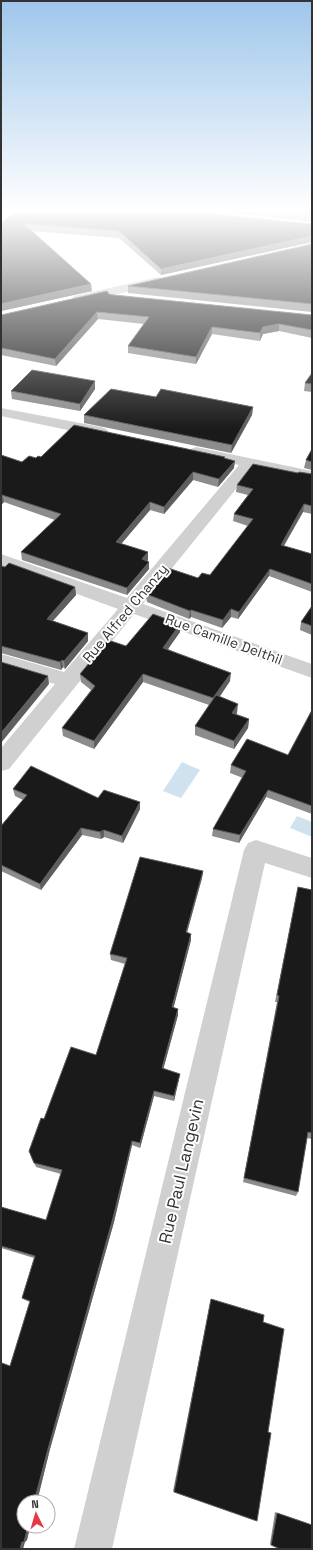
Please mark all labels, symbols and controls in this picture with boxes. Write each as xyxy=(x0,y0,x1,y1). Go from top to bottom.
street label: Rue Alfred Chanzy xyxy=(78,560,172,666)
street label: Rue Camille Delthil xyxy=(163,609,285,669)
street label: Rue Paul Langevin xyxy=(154,1096,208,1246)
north arrow xyxy=(16,1494,56,1534)
text: N xyxy=(31,1497,39,1511)

